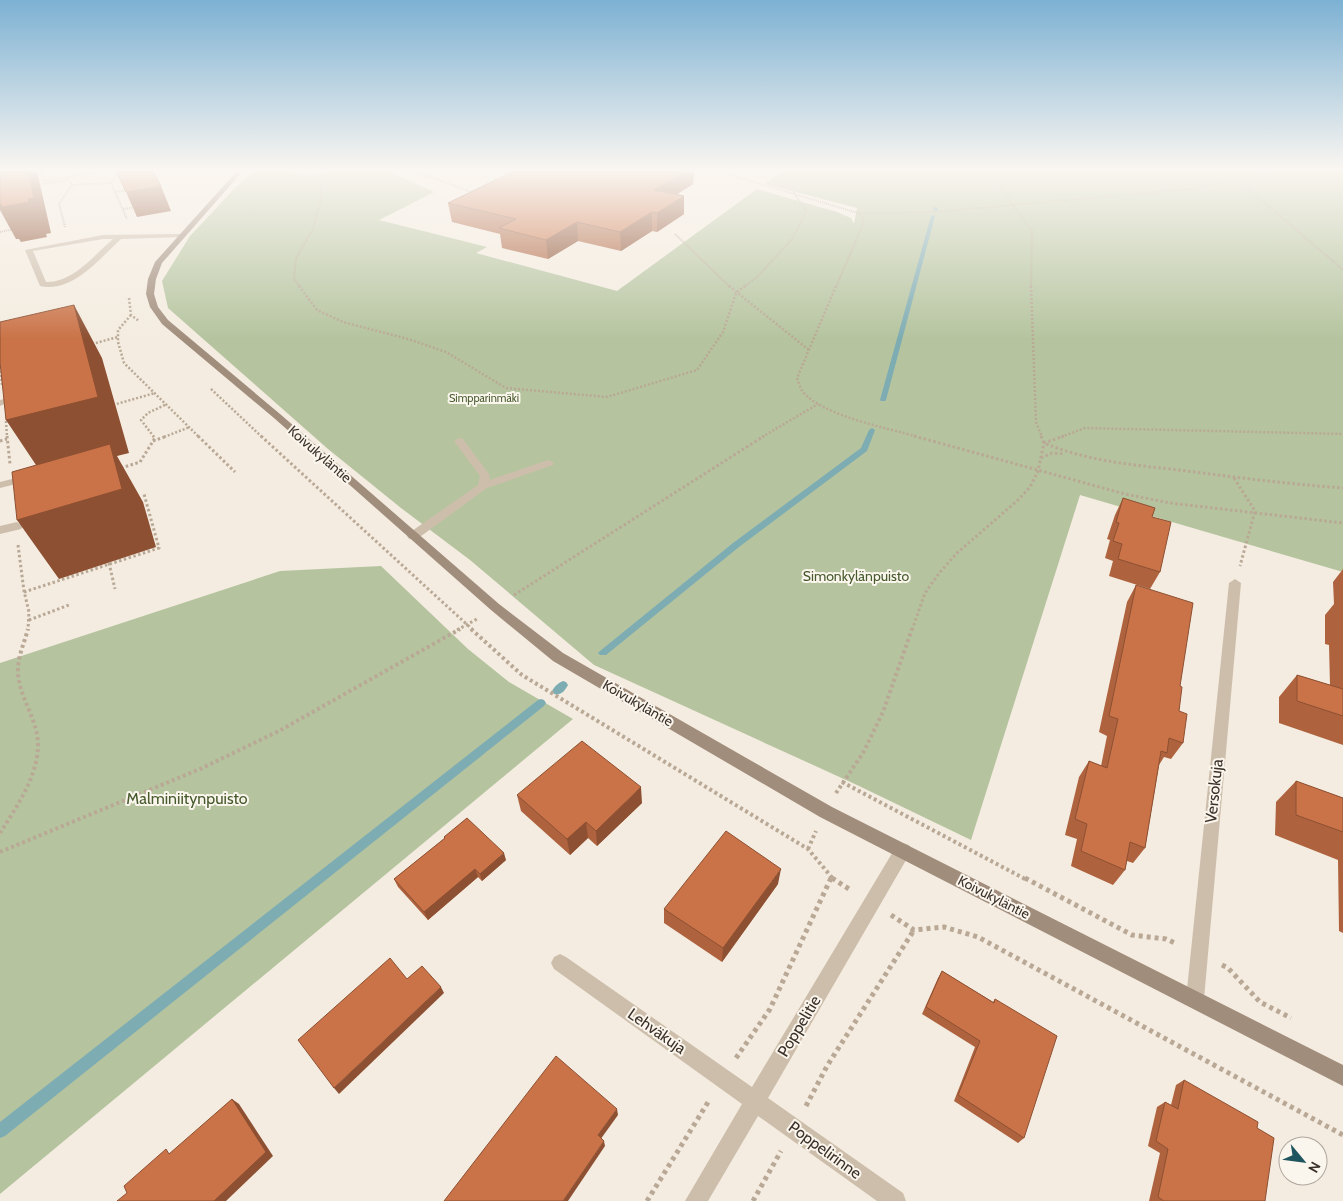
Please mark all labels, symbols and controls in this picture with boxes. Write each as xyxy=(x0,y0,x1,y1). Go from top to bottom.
park label: Simpparinmäki xyxy=(449,391,519,405)
street label: Koivukyläntie xyxy=(285,422,355,486)
park label: Simonkylänpuisto xyxy=(803,567,909,585)
street label: Koivukyläntie xyxy=(600,676,676,730)
street label: Versokuja xyxy=(1201,758,1227,824)
park label: Malminiitynpuisto xyxy=(126,789,248,808)
street label: Koivukyläntie xyxy=(955,871,1033,923)
street label: Poppelitie xyxy=(773,992,825,1060)
street label: Lehväkuja xyxy=(624,1004,690,1058)
street label: Poppelirinne xyxy=(785,1117,865,1183)
north arrow xyxy=(1278,1136,1328,1186)
text: N xyxy=(1304,1159,1325,1176)

